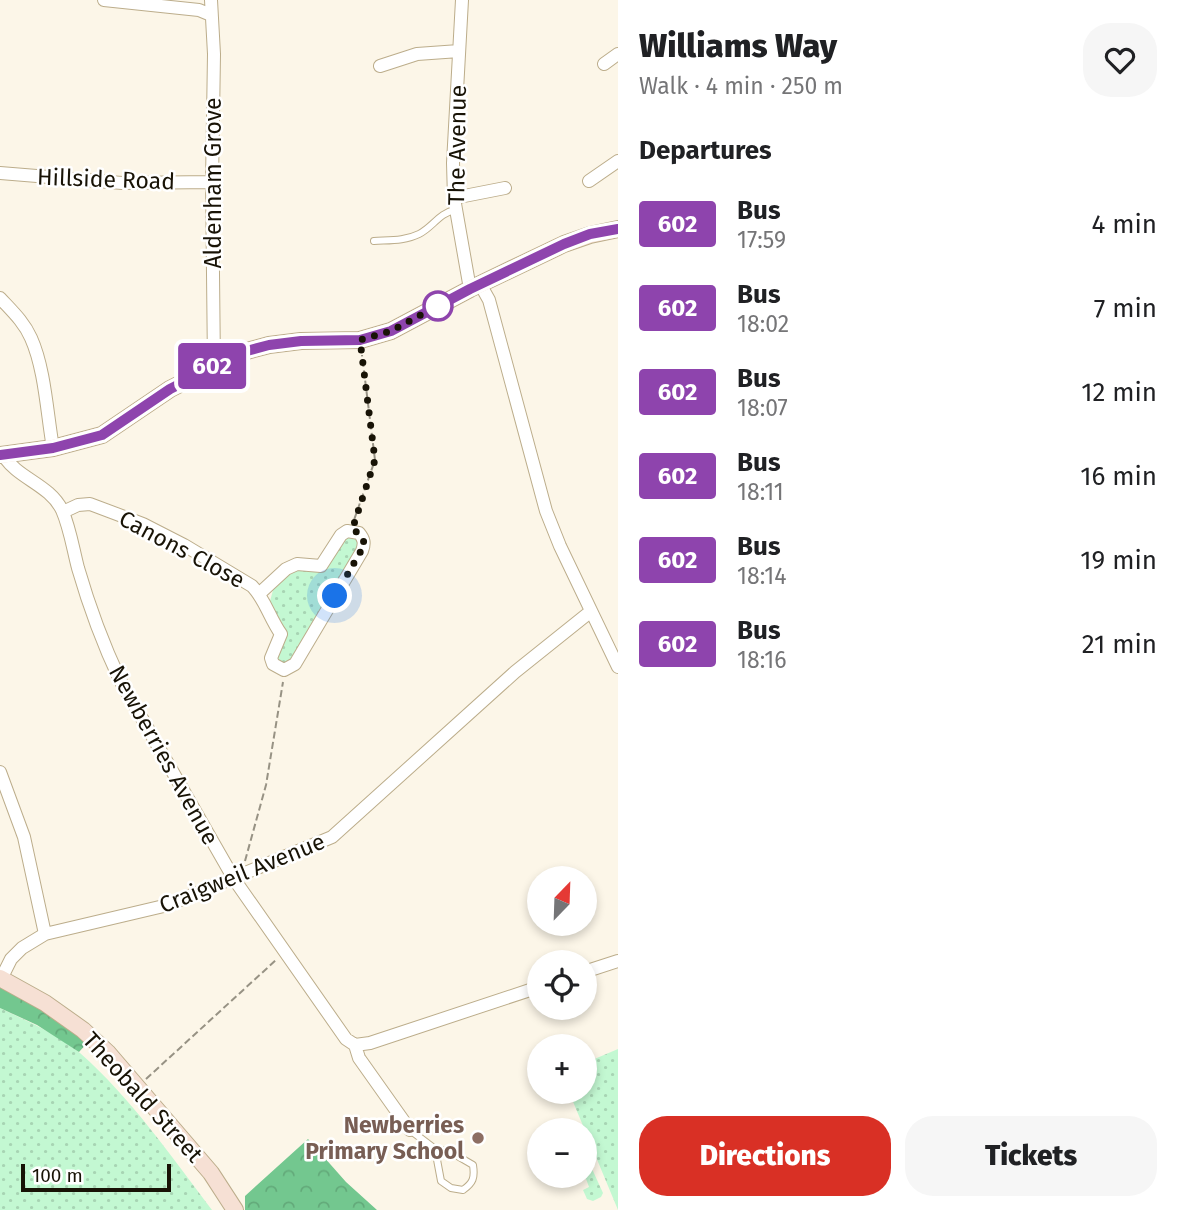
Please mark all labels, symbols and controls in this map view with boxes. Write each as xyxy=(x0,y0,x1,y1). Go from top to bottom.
button: heart xyxy=(1083,23,1157,97)
text: Williams Way xyxy=(639,26,837,66)
text: Walk · 4 min · 250 m xyxy=(639,72,843,100)
street label: The Avenue xyxy=(442,85,472,205)
street label: Aldenham Grove xyxy=(199,97,227,269)
text: Departures xyxy=(639,135,772,166)
street label: Hillside Road xyxy=(36,163,176,195)
text: Bus xyxy=(737,195,780,226)
text: 4 min xyxy=(1091,209,1157,240)
text: 602 xyxy=(658,210,697,238)
text: 17:59 xyxy=(737,226,786,254)
text: Bus xyxy=(737,279,780,310)
unlabelled marker xyxy=(423,291,453,321)
text: 7 min xyxy=(1094,293,1157,324)
text: 602 xyxy=(658,294,697,322)
text: 18:02 xyxy=(737,310,789,338)
line badge: 602 xyxy=(172,343,252,389)
text: 602 xyxy=(192,352,232,380)
text: Bus xyxy=(737,363,780,394)
text: 12 min xyxy=(1081,377,1157,408)
text: 602 xyxy=(658,378,697,406)
text: 18:07 xyxy=(737,394,788,422)
text: Bus xyxy=(737,447,780,478)
text: 16 min xyxy=(1080,461,1157,492)
text: 602 xyxy=(658,462,697,490)
text: 18:11 xyxy=(737,478,784,506)
street label: Canons Close xyxy=(114,504,250,594)
text: Bus xyxy=(737,531,780,562)
text: 19 min xyxy=(1080,545,1157,576)
text: 602 xyxy=(658,546,697,574)
text: 18:14 xyxy=(737,562,786,590)
your location xyxy=(317,578,352,613)
text: Bus xyxy=(737,615,780,646)
text: 21 min xyxy=(1082,629,1157,660)
text: 602 xyxy=(658,630,697,658)
text: 18:16 xyxy=(737,646,786,674)
street label: Newberries Avenue xyxy=(103,660,225,850)
street label: Craigweil Avenue xyxy=(155,827,329,919)
north arrow xyxy=(527,866,597,936)
map controls xyxy=(527,866,597,1188)
button: locate xyxy=(527,950,597,1020)
street label: Theobald Street xyxy=(77,1026,209,1169)
button: + xyxy=(527,1034,597,1104)
place label: Newberries Primary School xyxy=(305,1111,464,1165)
button: Directions xyxy=(639,1116,891,1196)
button: Tickets xyxy=(905,1116,1157,1196)
button: − xyxy=(527,1118,597,1188)
marker: Newberries Primary School xyxy=(470,1130,486,1146)
scale bar xyxy=(21,1161,172,1193)
text: 100 m xyxy=(32,1164,83,1187)

